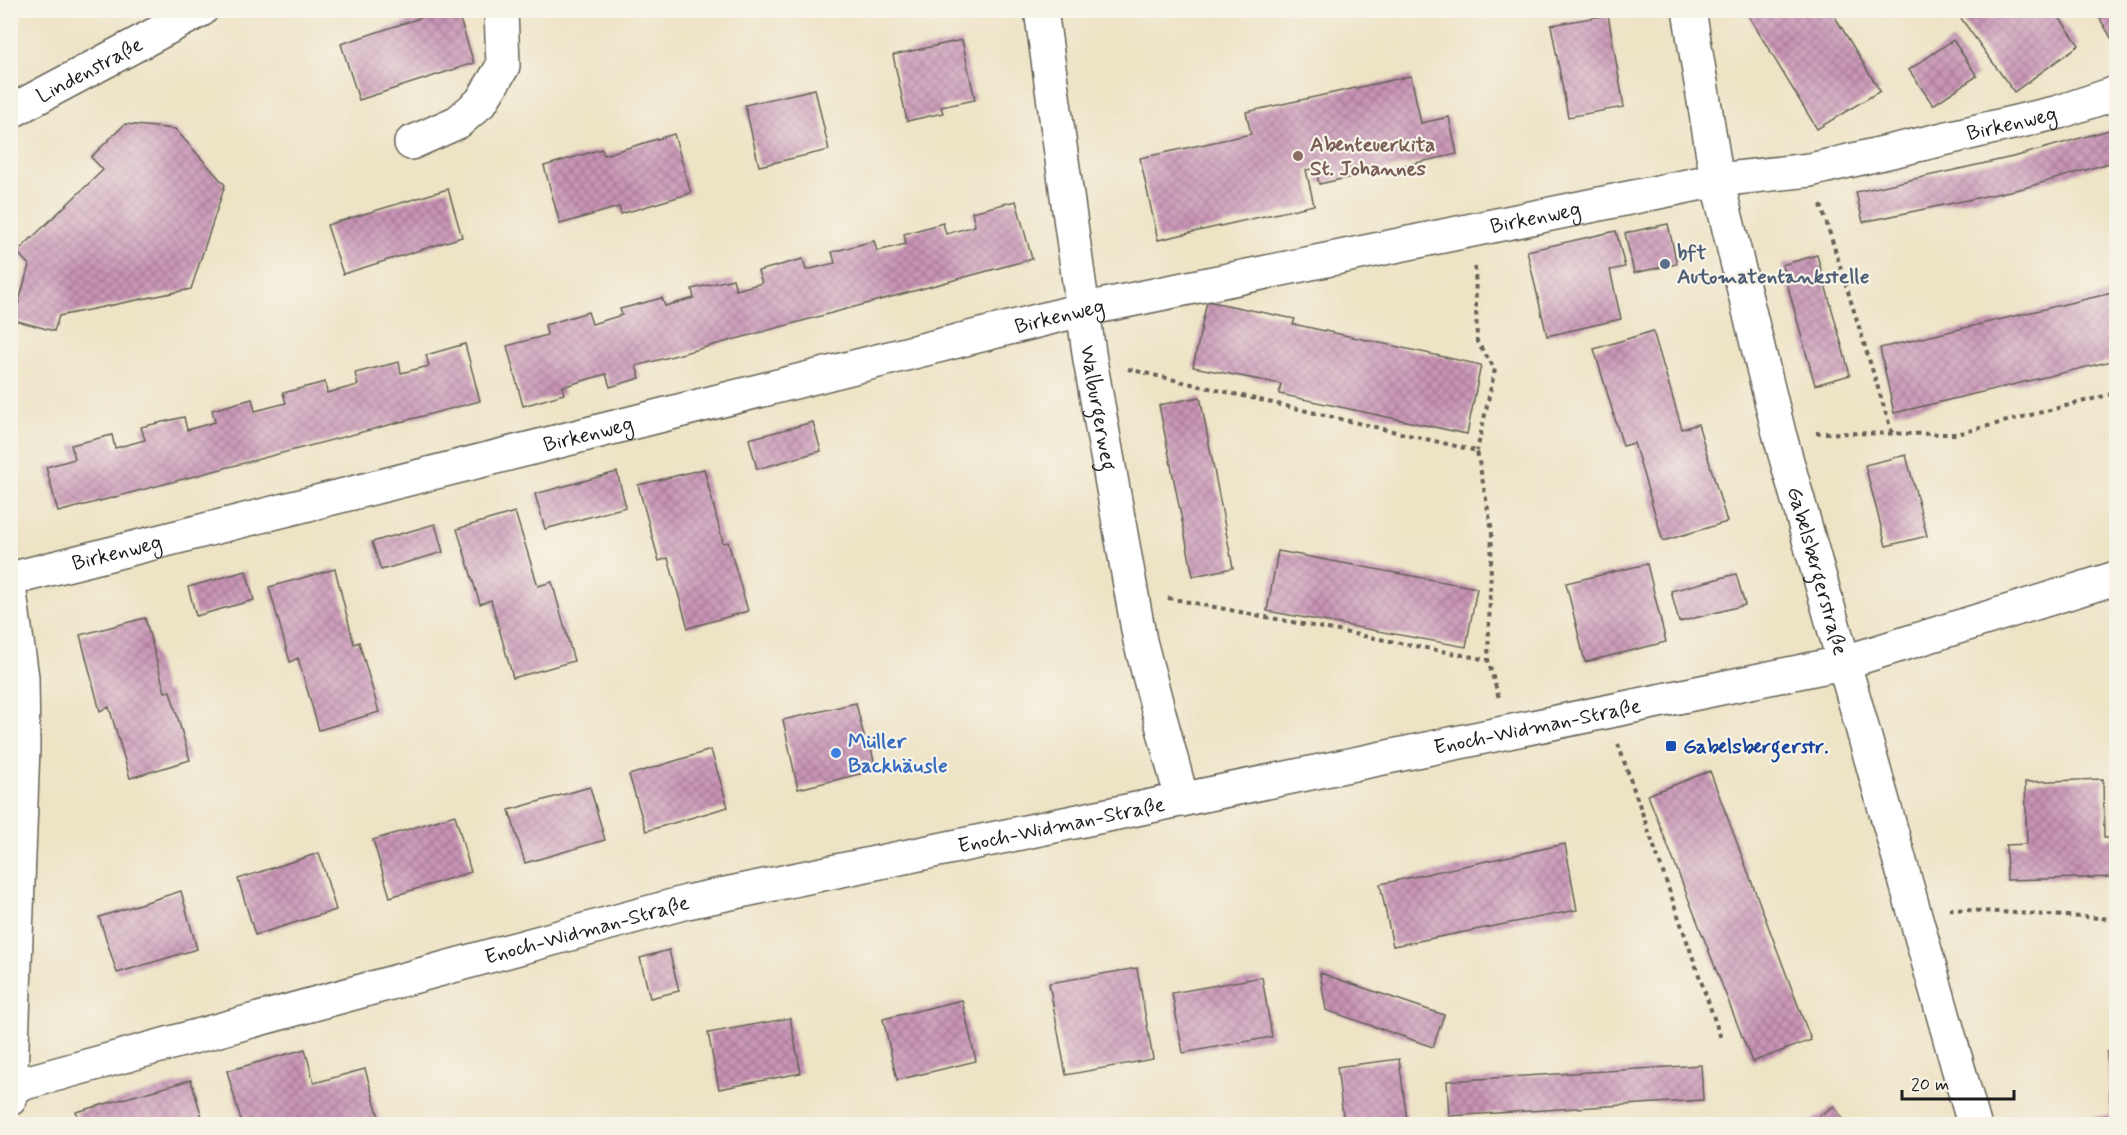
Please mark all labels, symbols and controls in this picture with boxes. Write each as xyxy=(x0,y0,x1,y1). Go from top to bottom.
street label: Lindenstraße xyxy=(32,31,148,110)
street label: Birkenweg xyxy=(1964,100,2060,148)
place label: Abenteuerkita St. Johannes xyxy=(1310,131,1435,183)
marker: Abenteuerkita St. Johannes xyxy=(1291,149,1305,163)
street label: Birkenweg xyxy=(1488,195,1583,241)
place label: bft Automatentankstelle xyxy=(1677,239,1870,291)
marker: bft Automatentankstelle xyxy=(1658,257,1672,271)
street label: Birkenweg xyxy=(1012,293,1107,341)
street label: Walburgerweg xyxy=(1073,343,1122,474)
street label: Birkenweg xyxy=(540,410,636,460)
street label: Gabelsbergerstraße xyxy=(1780,484,1854,659)
street label: Birkenweg xyxy=(69,528,165,578)
street label: Enoch-Widman-Straße xyxy=(1431,692,1643,762)
place label: Müller Backhäusle xyxy=(848,728,948,780)
place label: Gabelsbergerstr. xyxy=(1683,733,1829,763)
marker: Gabelsbergerstr. xyxy=(1664,739,1678,753)
marker: Müller Backhäusle xyxy=(829,746,843,760)
street label: Enoch-Widman-Straße xyxy=(955,790,1167,861)
street label: Enoch-Widman-Straße xyxy=(482,889,692,972)
scale bar xyxy=(1902,1063,2014,1101)
text: 20 m xyxy=(1911,1073,1949,1097)

